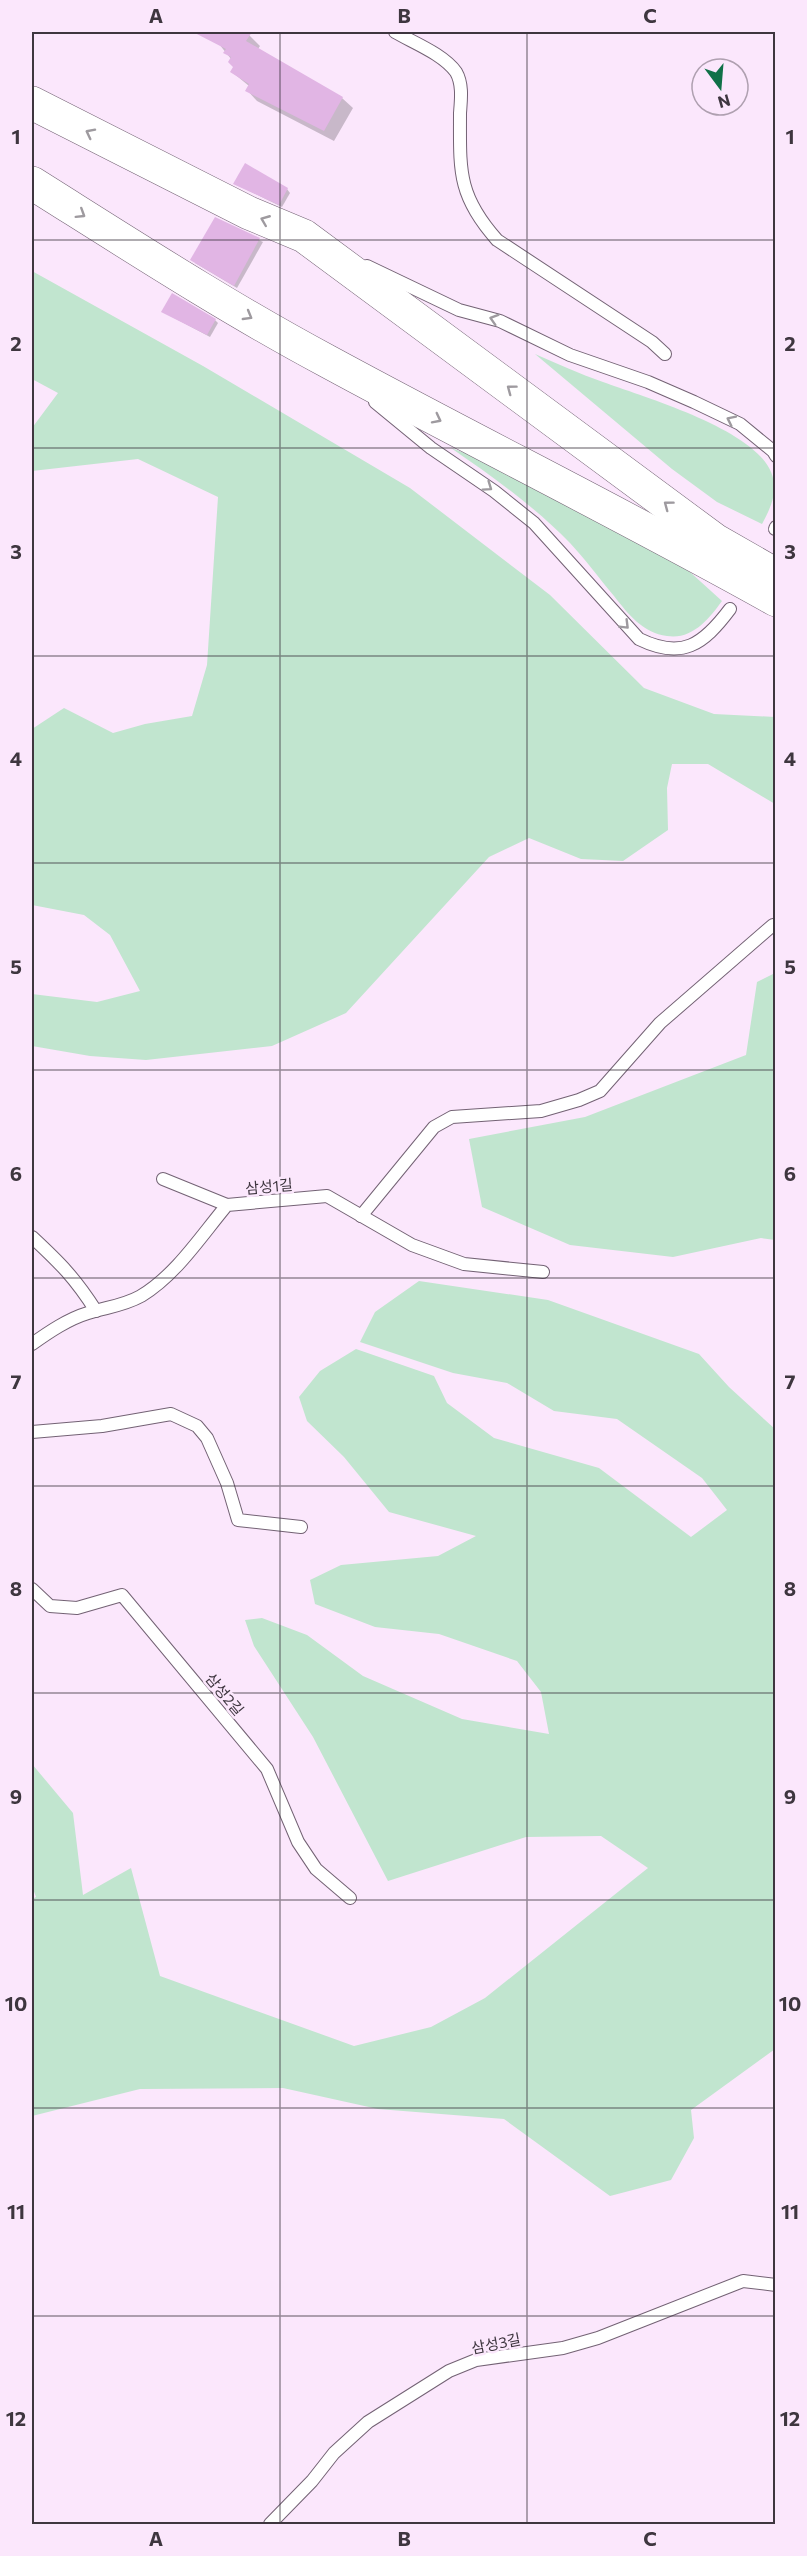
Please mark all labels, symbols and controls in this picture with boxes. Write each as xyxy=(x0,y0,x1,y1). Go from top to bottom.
text: A xyxy=(149,3,163,27)
text: B xyxy=(397,3,411,27)
text: C xyxy=(643,3,657,27)
north arrow xyxy=(690,57,750,117)
text: N xyxy=(716,91,733,113)
text: 1 xyxy=(11,124,21,148)
text: 1 xyxy=(785,124,795,148)
one-way arrow xyxy=(86,128,97,140)
one-way arrow xyxy=(75,207,85,219)
one-way arrow xyxy=(260,215,271,227)
one-way arrow xyxy=(241,309,252,320)
one-way arrow xyxy=(489,314,500,327)
text: 2 xyxy=(10,331,22,355)
text: 2 xyxy=(784,331,796,355)
one-way arrow xyxy=(507,385,518,396)
one-way arrow xyxy=(431,412,442,423)
one-way arrow xyxy=(726,416,737,427)
one-way arrow xyxy=(481,480,492,491)
one-way arrow xyxy=(663,501,674,512)
text: 3 xyxy=(10,539,22,563)
text: 3 xyxy=(784,539,796,563)
one-way arrow xyxy=(617,617,628,628)
text: 4 xyxy=(10,746,22,770)
text: 4 xyxy=(784,746,796,770)
text: 5 xyxy=(10,954,22,978)
text: 5 xyxy=(784,954,796,978)
text: 6 xyxy=(10,1161,22,1185)
text: 6 xyxy=(784,1161,796,1185)
street label: 삼성1길 xyxy=(244,1175,294,1197)
text: 7 xyxy=(11,1369,22,1393)
text: 7 xyxy=(785,1369,796,1393)
text: 8 xyxy=(10,1576,22,1600)
text: 8 xyxy=(784,1576,796,1600)
street label: 삼성2길 xyxy=(202,1669,248,1719)
text: 9 xyxy=(10,1784,22,1808)
text: 9 xyxy=(784,1784,796,1808)
text: 10 xyxy=(5,1991,27,2015)
text: 10 xyxy=(779,1991,801,2015)
text: 11 xyxy=(7,2199,25,2223)
text: 11 xyxy=(781,2199,799,2223)
street label: 삼성3길 xyxy=(470,2329,522,2357)
text: 12 xyxy=(6,2406,26,2430)
text: 12 xyxy=(780,2406,800,2430)
text: A xyxy=(149,2526,163,2550)
text: B xyxy=(397,2526,411,2550)
text: C xyxy=(643,2526,657,2550)

